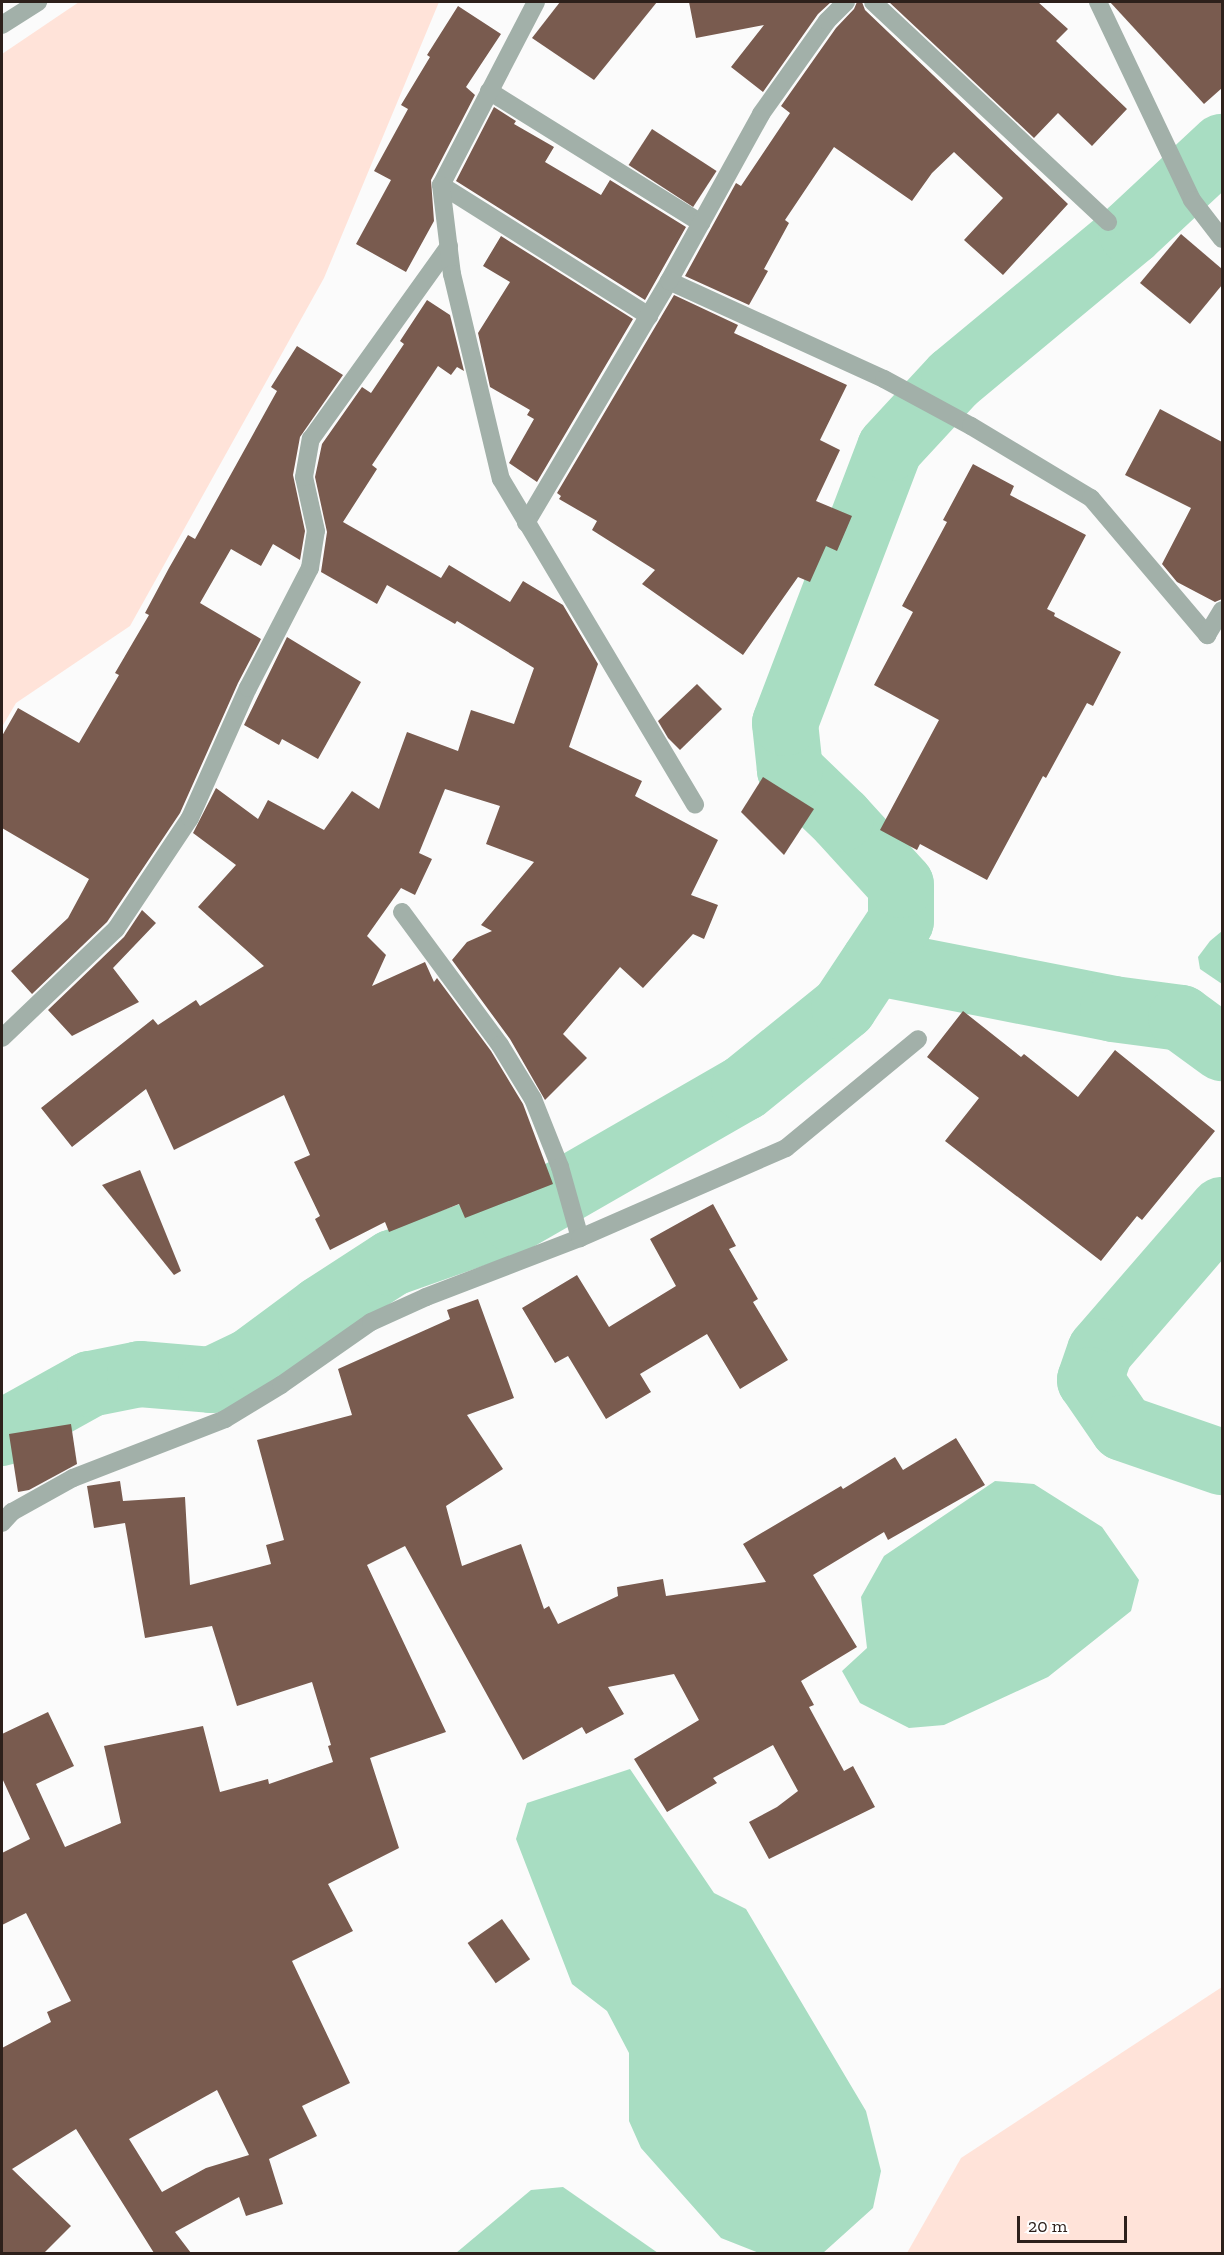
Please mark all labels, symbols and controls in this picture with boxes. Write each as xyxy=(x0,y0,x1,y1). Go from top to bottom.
scale bar xyxy=(1020,2204,1130,2242)
text: 20 m xyxy=(1028,2215,1067,2237)

